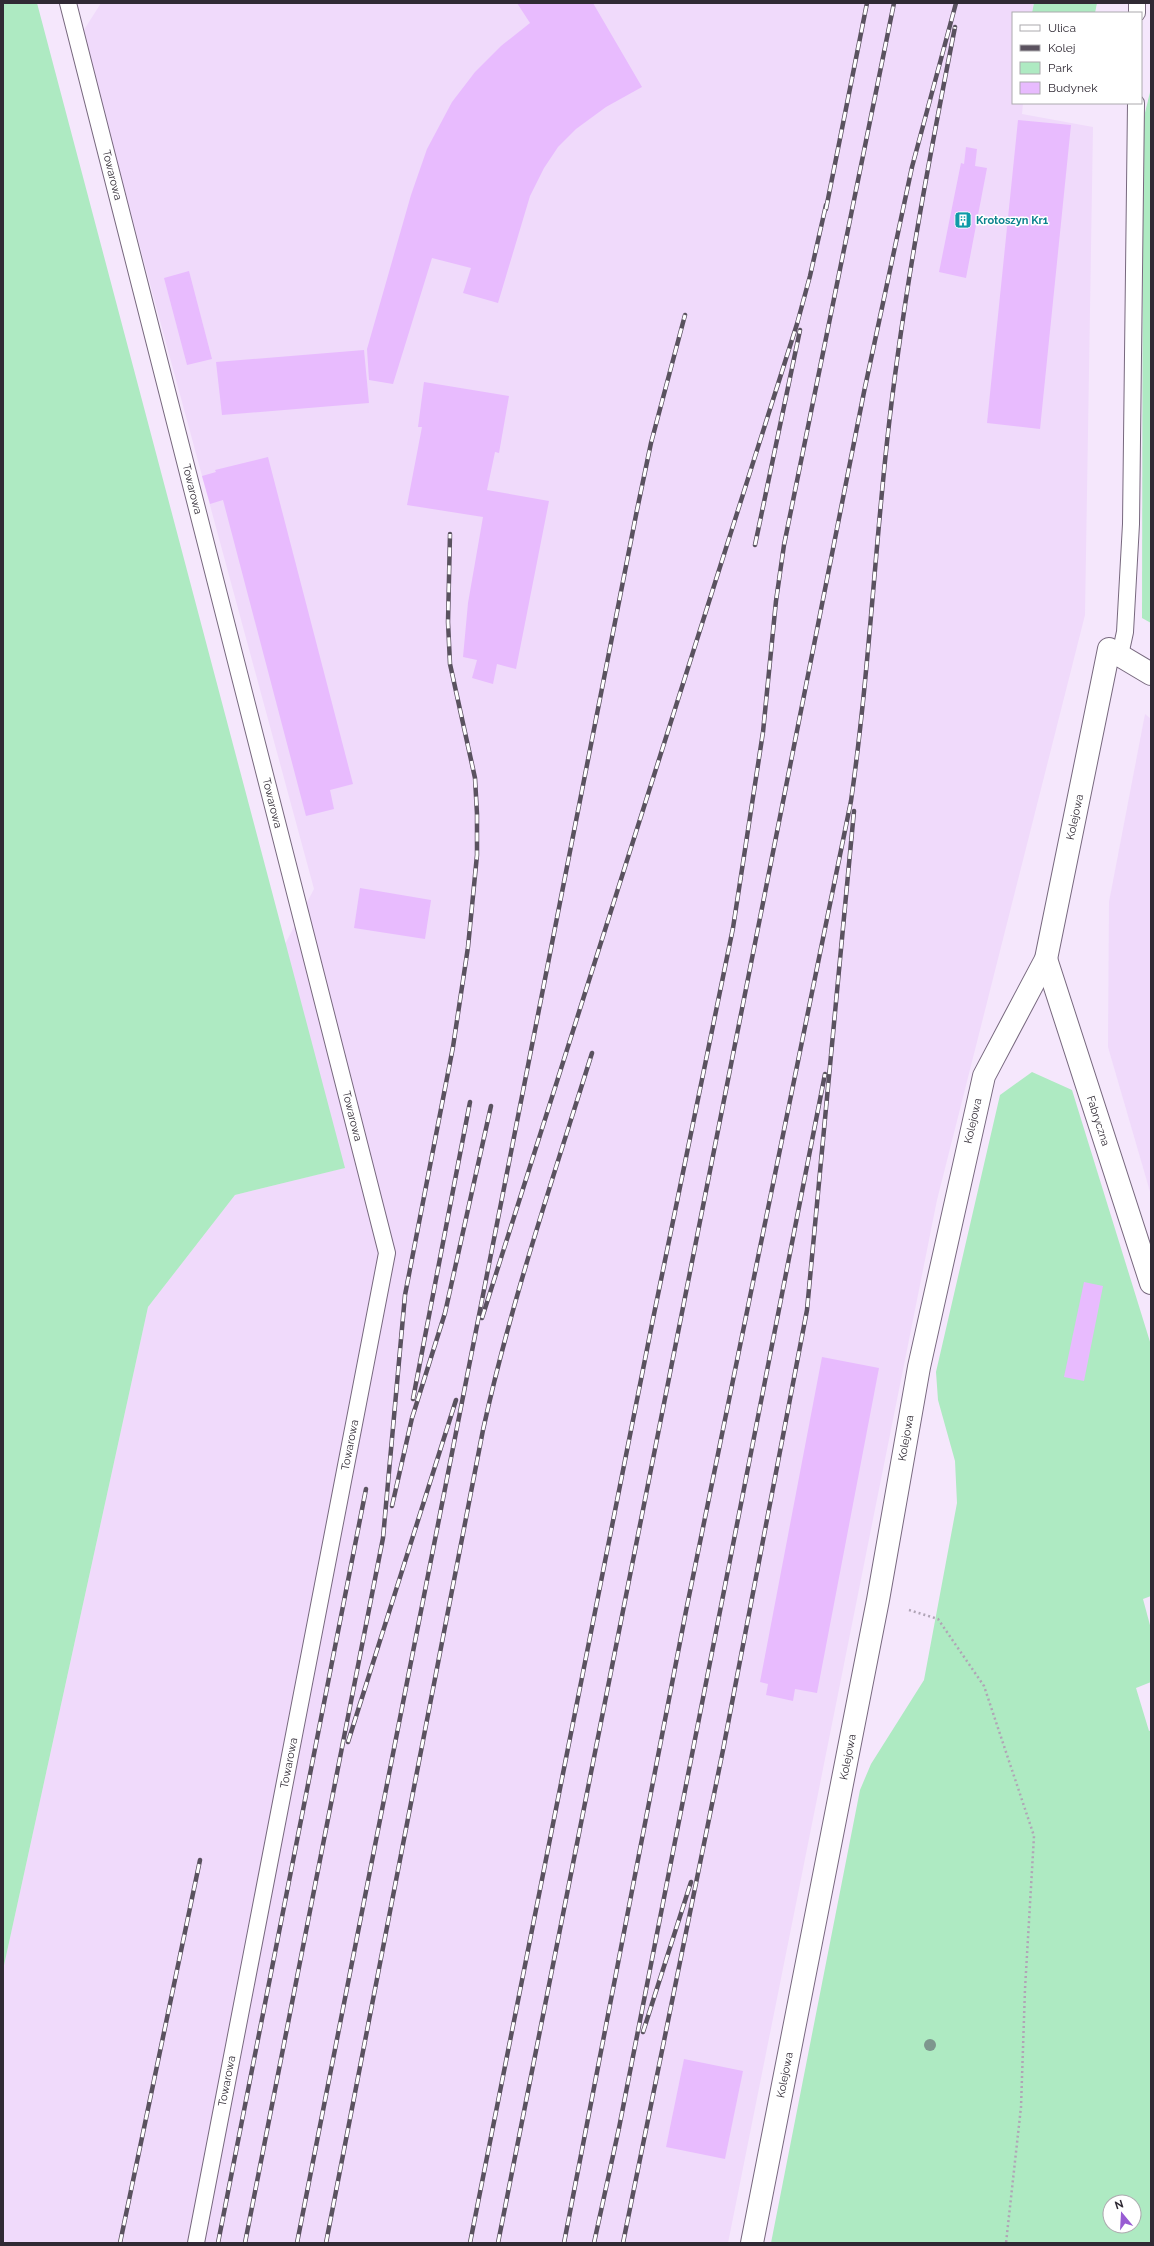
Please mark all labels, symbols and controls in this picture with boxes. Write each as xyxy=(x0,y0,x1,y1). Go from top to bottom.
legend xyxy=(1012,12,1142,104)
text: Ulica xyxy=(1048,21,1076,35)
text: Kolej xyxy=(1048,41,1076,55)
text: Park xyxy=(1048,61,1073,75)
text: Budynek xyxy=(1048,81,1098,95)
street label: Towarowa xyxy=(99,148,125,202)
building icon: Krotoszyn Kr1 xyxy=(953,210,973,230)
place label: Krotoszyn Kr1 xyxy=(976,214,1049,227)
street label: Towarowa xyxy=(179,462,205,516)
street label: Towarowa xyxy=(259,776,285,830)
street label: Kolejowa xyxy=(1064,793,1086,841)
street label: Towarowa xyxy=(339,1089,365,1143)
street label: Fabryczna xyxy=(1084,1094,1112,1148)
street label: Kolejowa xyxy=(961,1097,985,1145)
street label: Kolejowa xyxy=(896,1414,916,1462)
street label: Towarowa xyxy=(339,1419,361,1471)
street label: Kolejowa xyxy=(837,1733,859,1781)
street label: Towarowa xyxy=(278,1737,300,1789)
street label: Kolejowa xyxy=(774,2051,796,2099)
street label: Towarowa xyxy=(216,2055,238,2107)
north arrow xyxy=(1102,2194,1142,2234)
text: N xyxy=(1113,2197,1125,2212)

